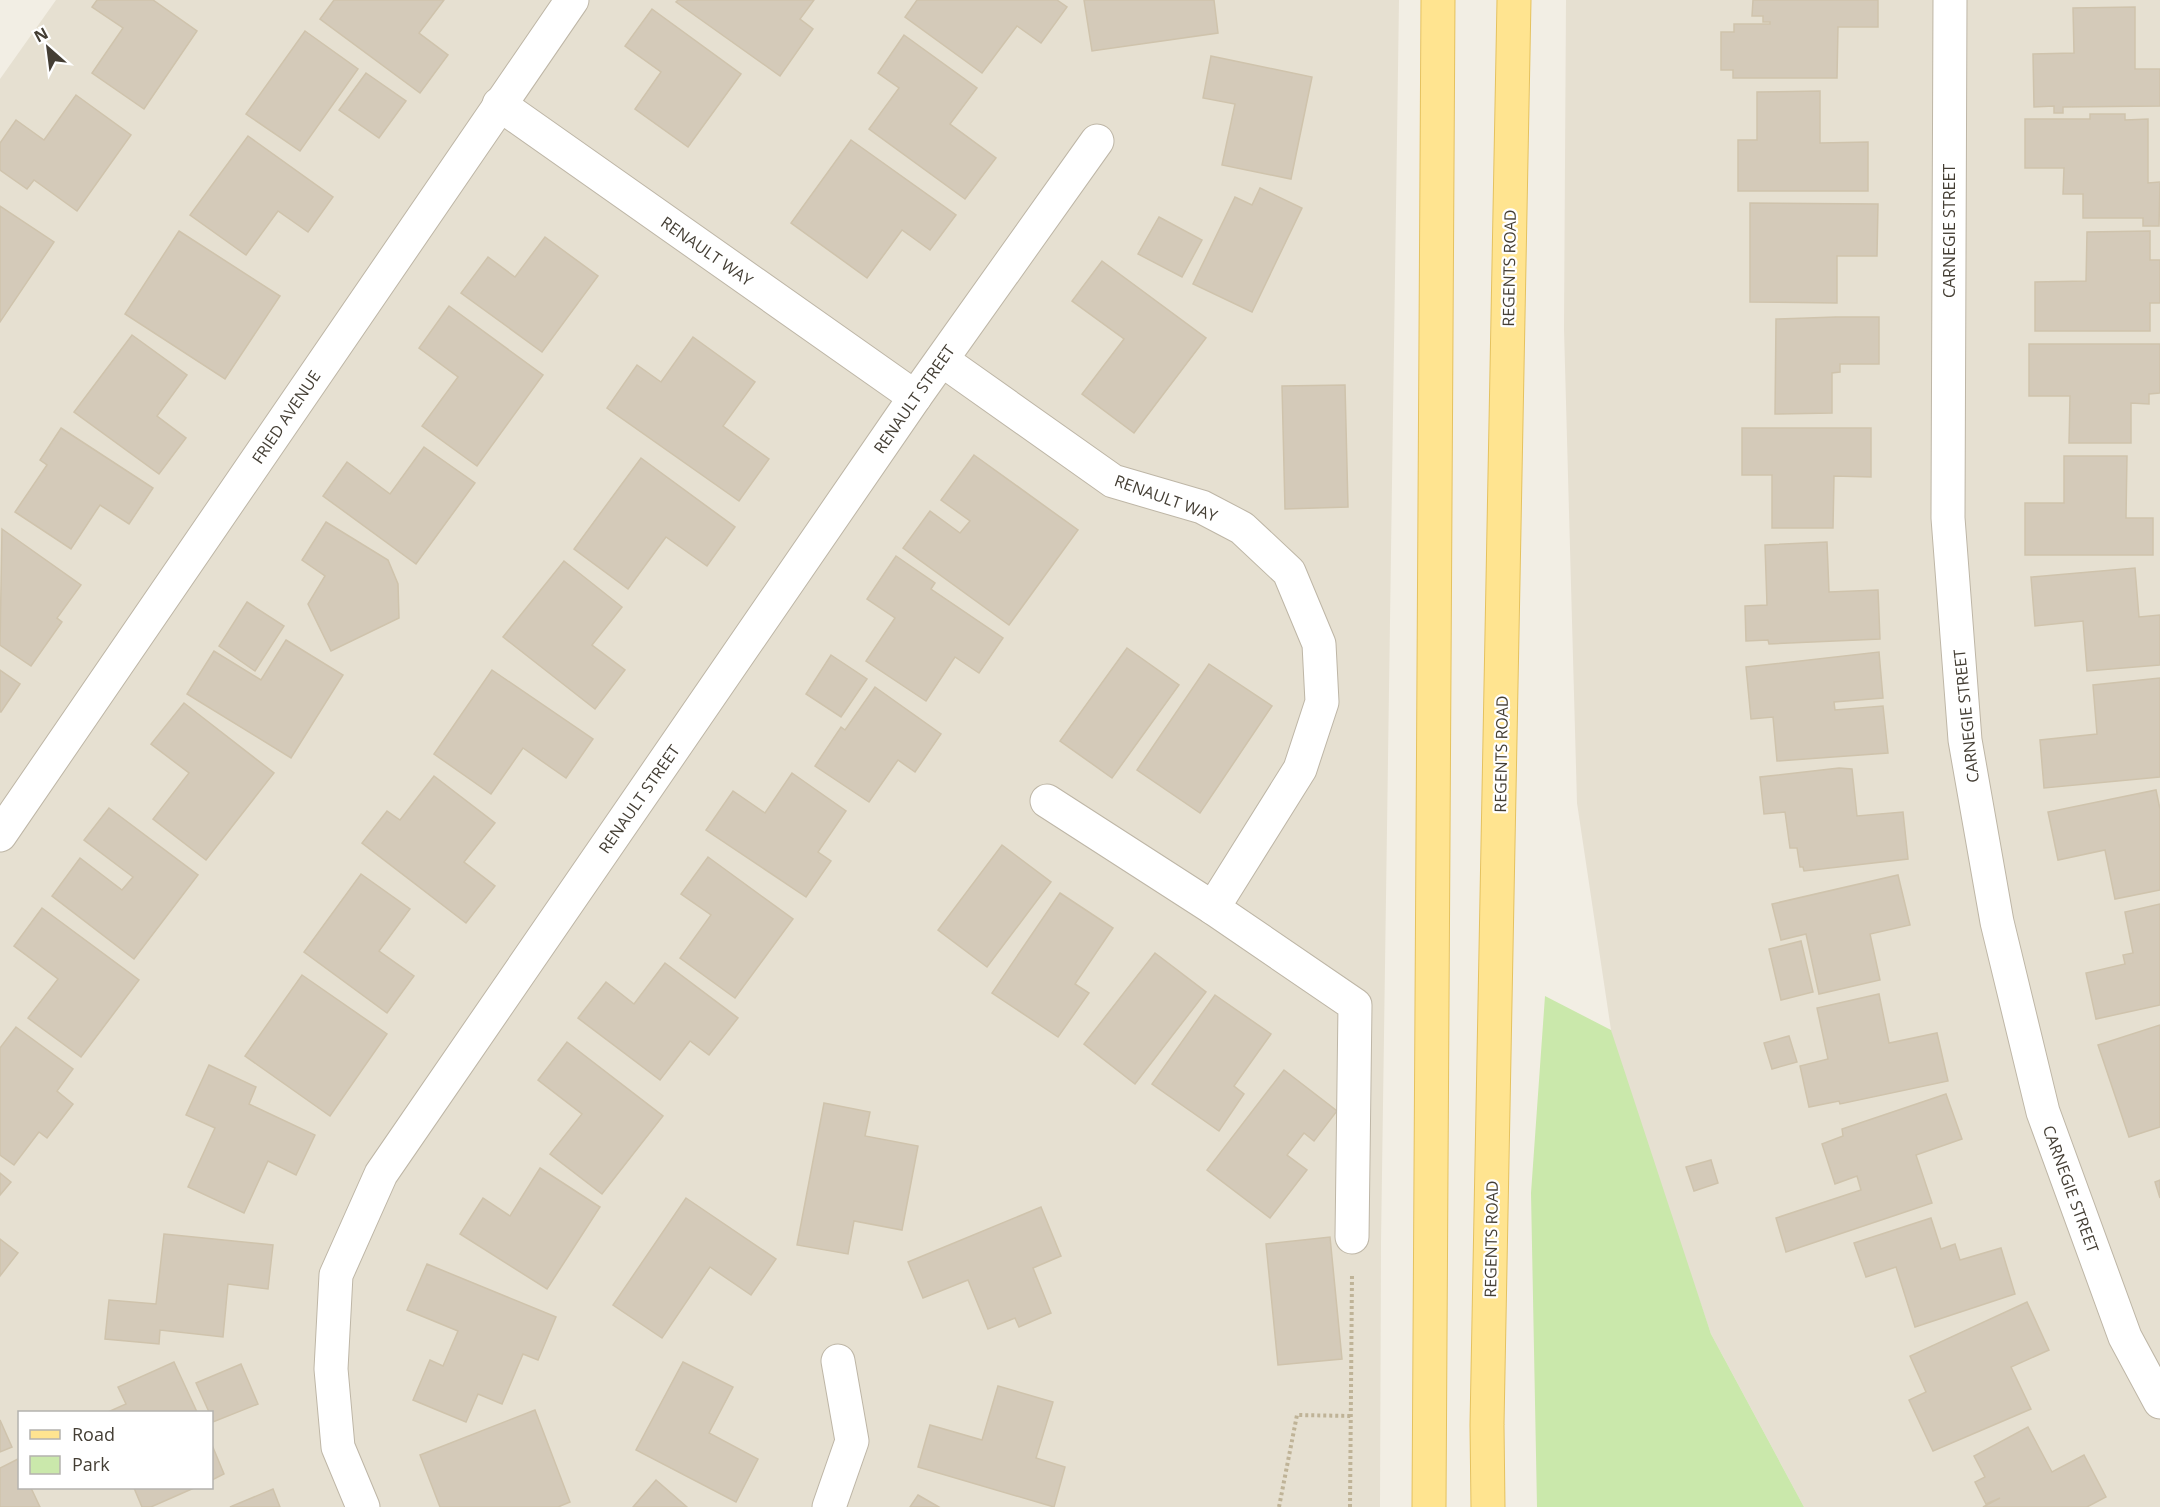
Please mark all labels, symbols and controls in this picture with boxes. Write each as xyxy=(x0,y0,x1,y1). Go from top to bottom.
north arrow xyxy=(18,18,78,78)
text: N xyxy=(30,22,52,48)
street label: CARNEGIE STREET xyxy=(1938,164,1960,298)
street label: REGENTS ROAD xyxy=(1497,209,1521,327)
street label: RENAULT WAY xyxy=(657,211,757,291)
street label: RENAULT STREET xyxy=(868,340,960,458)
street label: FRIED AVENUE xyxy=(247,366,325,468)
street label: RENAULT WAY xyxy=(1112,469,1220,527)
street label: CARNEGIE STREET xyxy=(1948,648,1984,784)
street label: REGENTS ROAD xyxy=(1489,695,1513,813)
street label: RENAULT STREET xyxy=(593,740,685,858)
street label: CARNEGIE STREET xyxy=(2038,1122,2104,1256)
street label: REGENTS ROAD xyxy=(1479,1180,1503,1298)
legend xyxy=(18,1411,213,1489)
text: Road xyxy=(72,1422,115,1446)
text: Park xyxy=(72,1452,110,1476)

